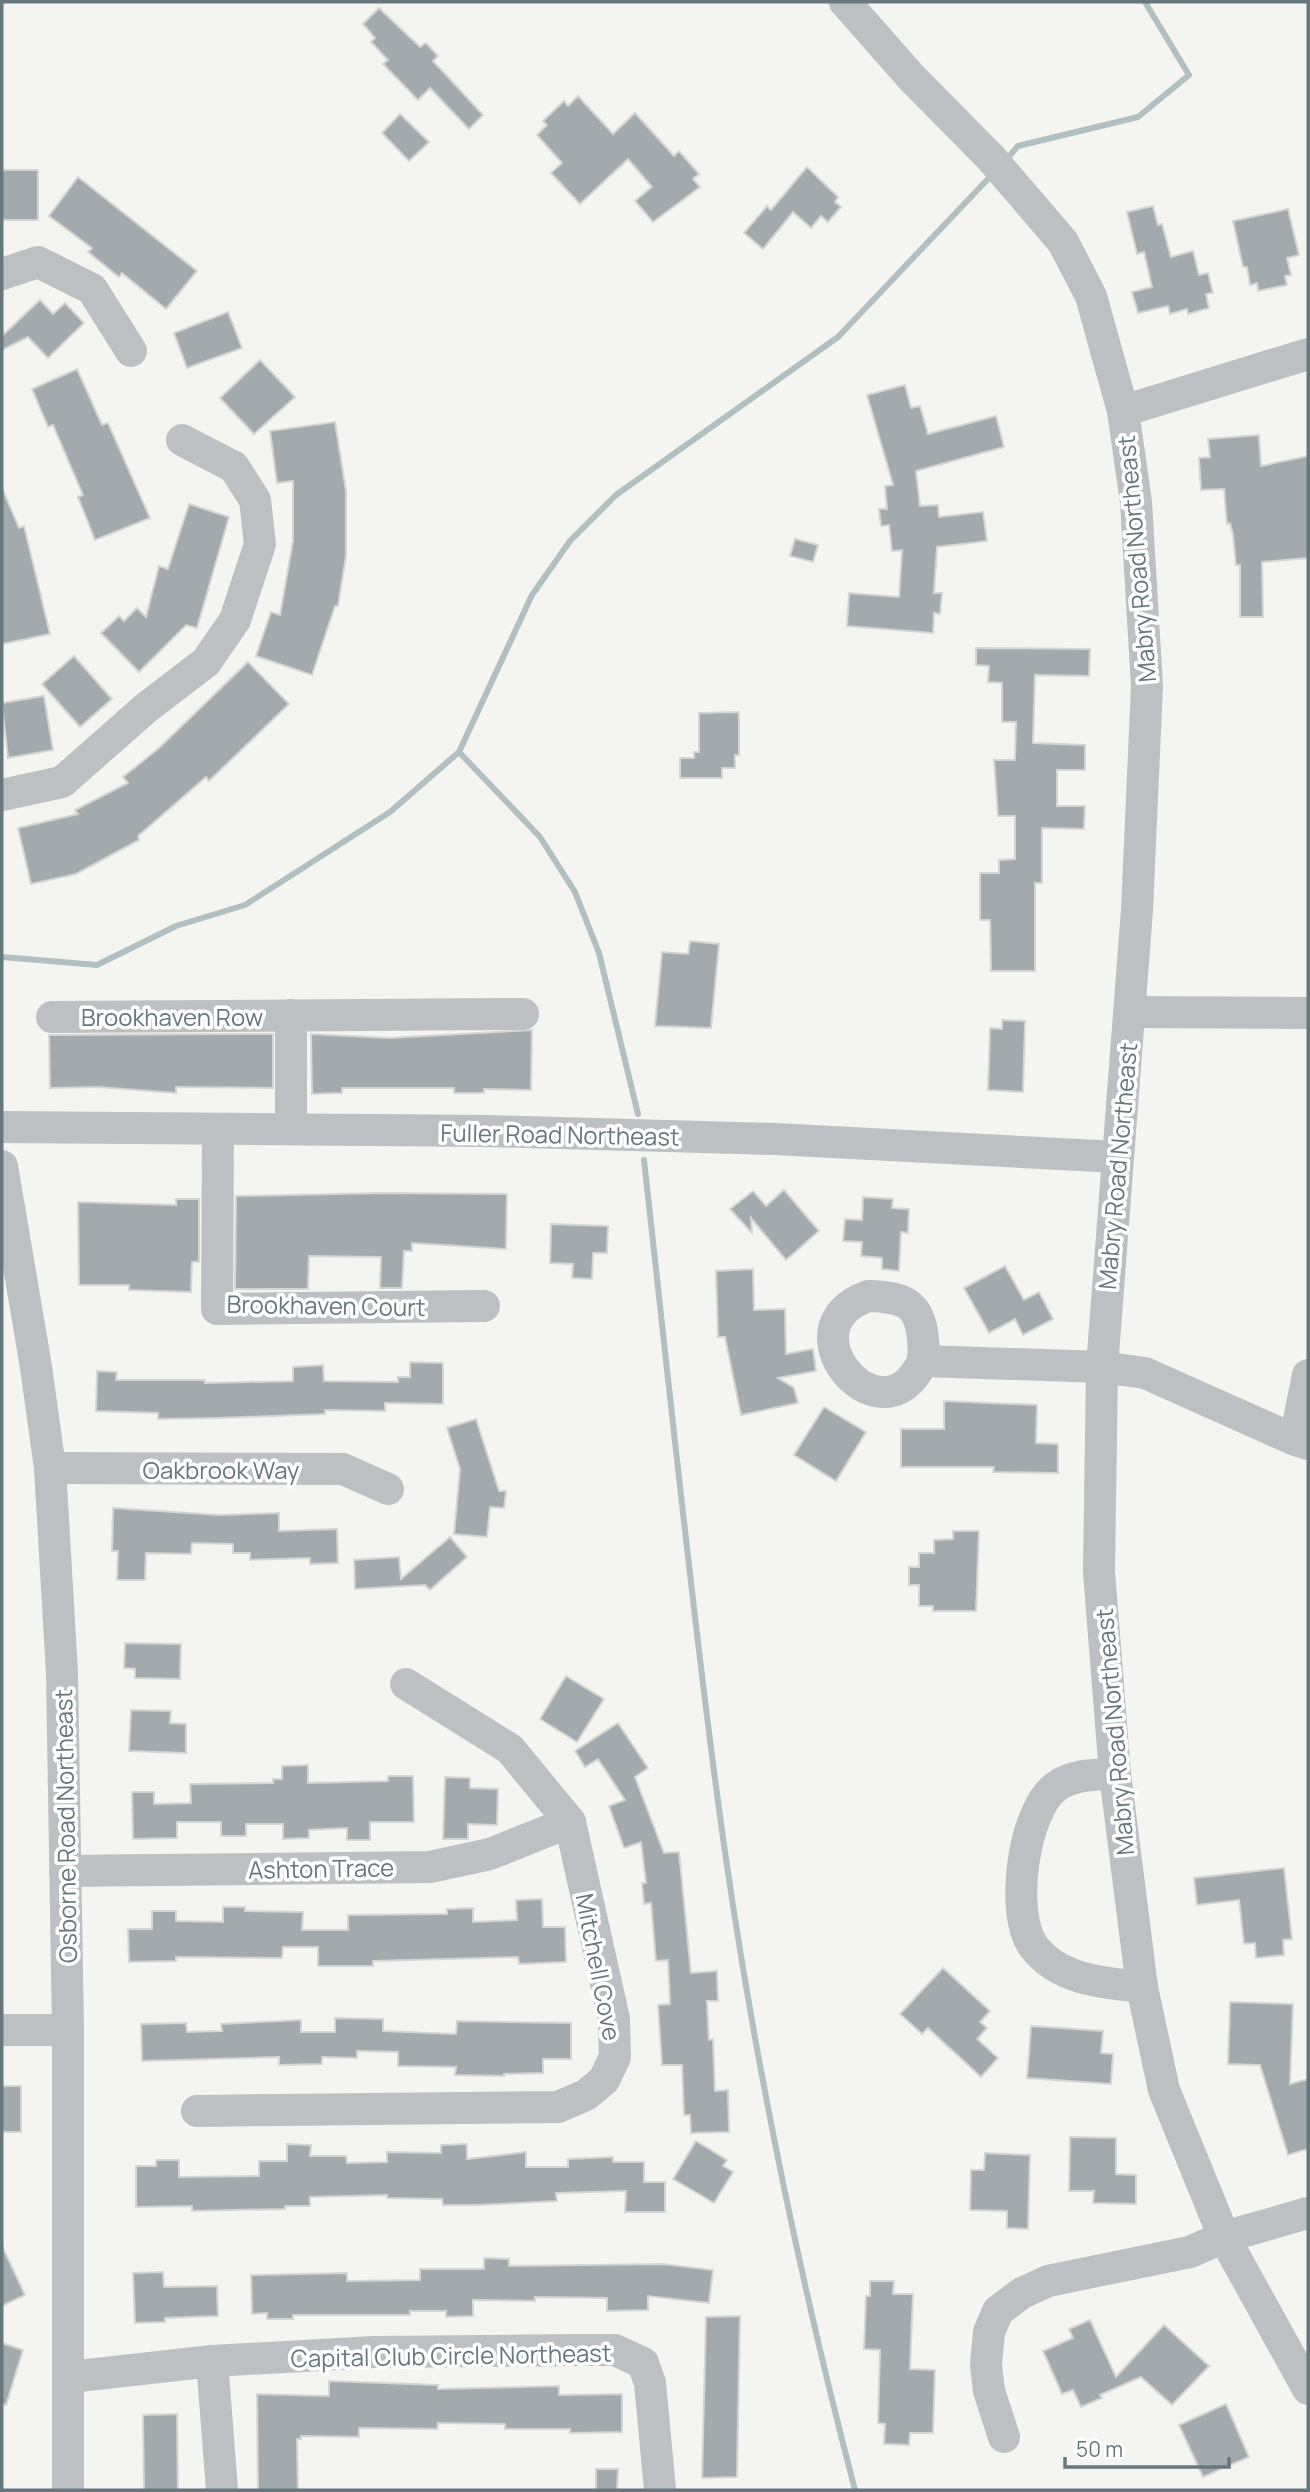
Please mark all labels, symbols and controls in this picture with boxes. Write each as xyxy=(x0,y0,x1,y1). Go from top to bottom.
street label: Mabry Road Northeast xyxy=(1109,434,1163,684)
street label: Brookhaven Row xyxy=(81,1000,263,1033)
street label: Mabry Road Northeast xyxy=(1090,1041,1144,1291)
street label: Fuller Road Northeast xyxy=(440,1115,680,1153)
street label: Brookhaven Court xyxy=(226,1287,426,1323)
street label: Oakbrook Way xyxy=(143,1453,300,1486)
street label: Mabry Road Northeast xyxy=(1087,1607,1141,1857)
street label: Osborne Road Northeast xyxy=(46,1689,84,1963)
street label: Ashton Trace xyxy=(248,1850,394,1886)
street label: Mitchell Cove xyxy=(569,1891,629,2043)
street label: Capital Club Circle Northeast xyxy=(290,2336,612,2374)
scale bar xyxy=(1065,2426,1230,2470)
text: 50 m xyxy=(1076,2435,1123,2463)

